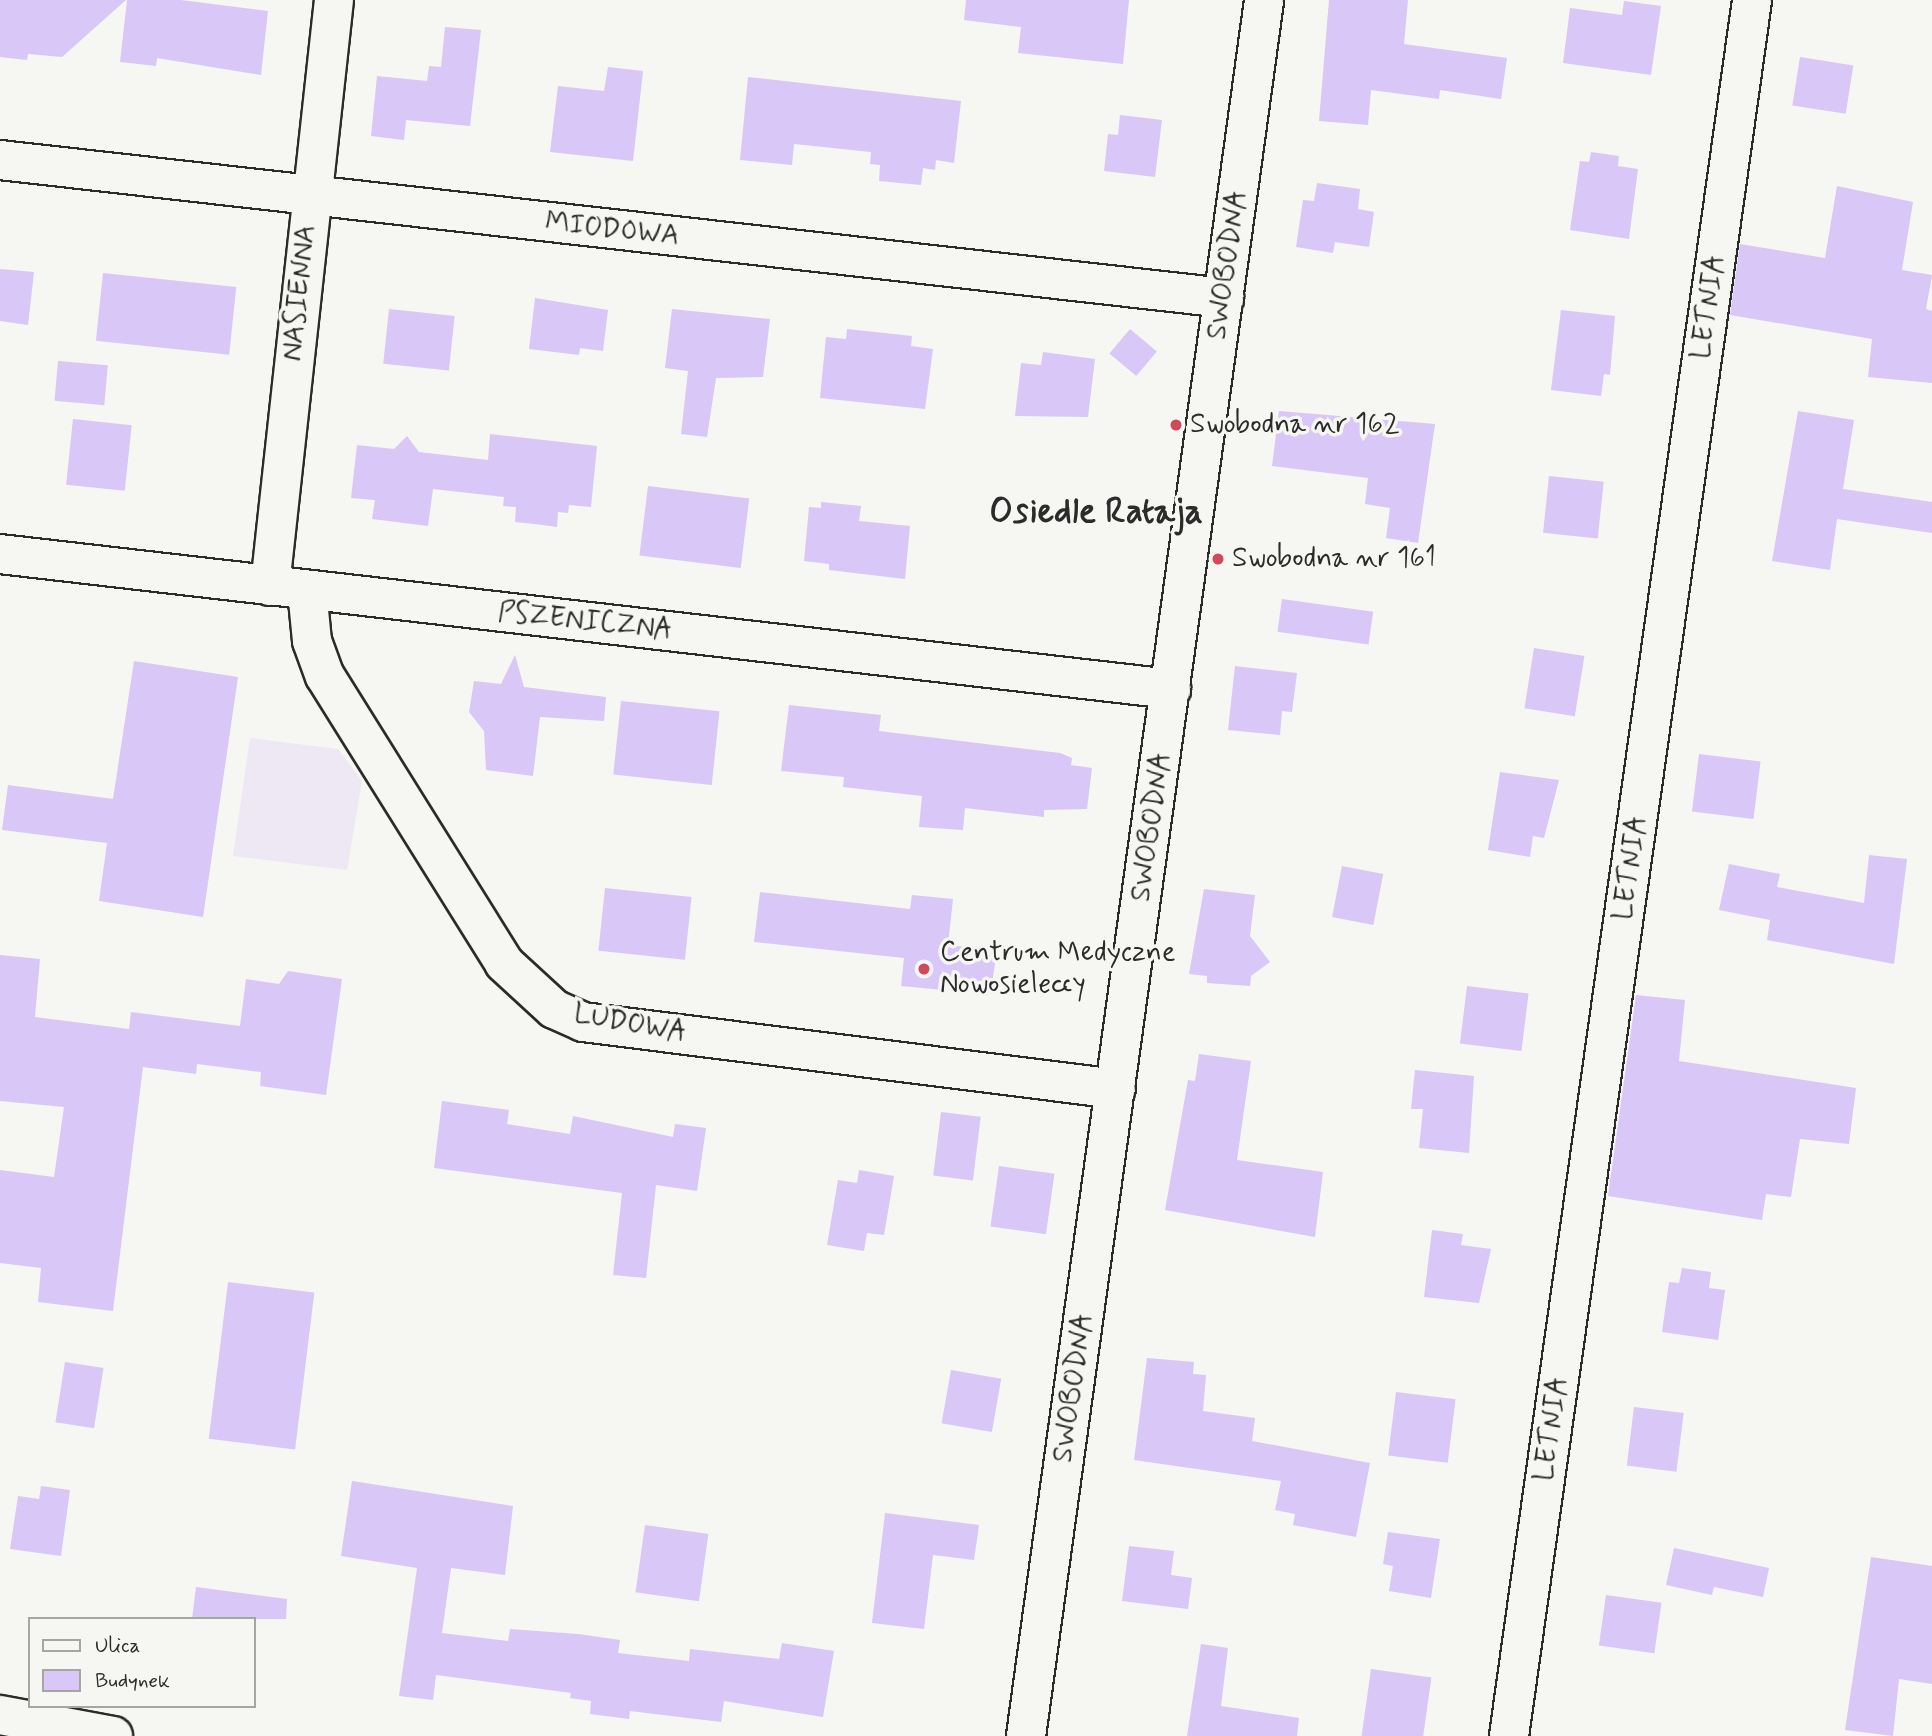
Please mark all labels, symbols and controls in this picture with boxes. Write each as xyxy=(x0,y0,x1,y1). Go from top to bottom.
street label: SWOBODNA xyxy=(1201,188,1255,342)
street label: MIODOWA xyxy=(543,206,681,254)
street label: NASIENNA xyxy=(276,223,324,363)
street label: LETNIA xyxy=(1685,253,1733,361)
place label: Swobodna nr 162 xyxy=(1190,408,1392,442)
marker: Swobodna nr 162 xyxy=(1168,417,1184,433)
district label: Osiedle Rataja xyxy=(989,491,1203,533)
place label: Swobodna nr 161 xyxy=(1232,542,1428,576)
marker: Swobodna nr 161 xyxy=(1210,551,1226,567)
street label: PSZENICZNA xyxy=(496,596,674,648)
street label: SWOBODNA xyxy=(1125,750,1179,904)
street label: LETNIA xyxy=(1607,814,1655,922)
place label: Centrum Medyczne Nowosieleccy xyxy=(940,936,1186,1002)
marker: Centrum Medyczne Nowosieleccy xyxy=(914,959,934,979)
street label: LUDOWA xyxy=(571,998,689,1050)
street label: SWOBODNA xyxy=(1047,1311,1101,1465)
street label: LETNIA xyxy=(1528,1375,1576,1483)
legend xyxy=(28,1617,256,1708)
text: Ulica xyxy=(95,1632,140,1660)
text: Budynek xyxy=(95,1667,170,1695)

